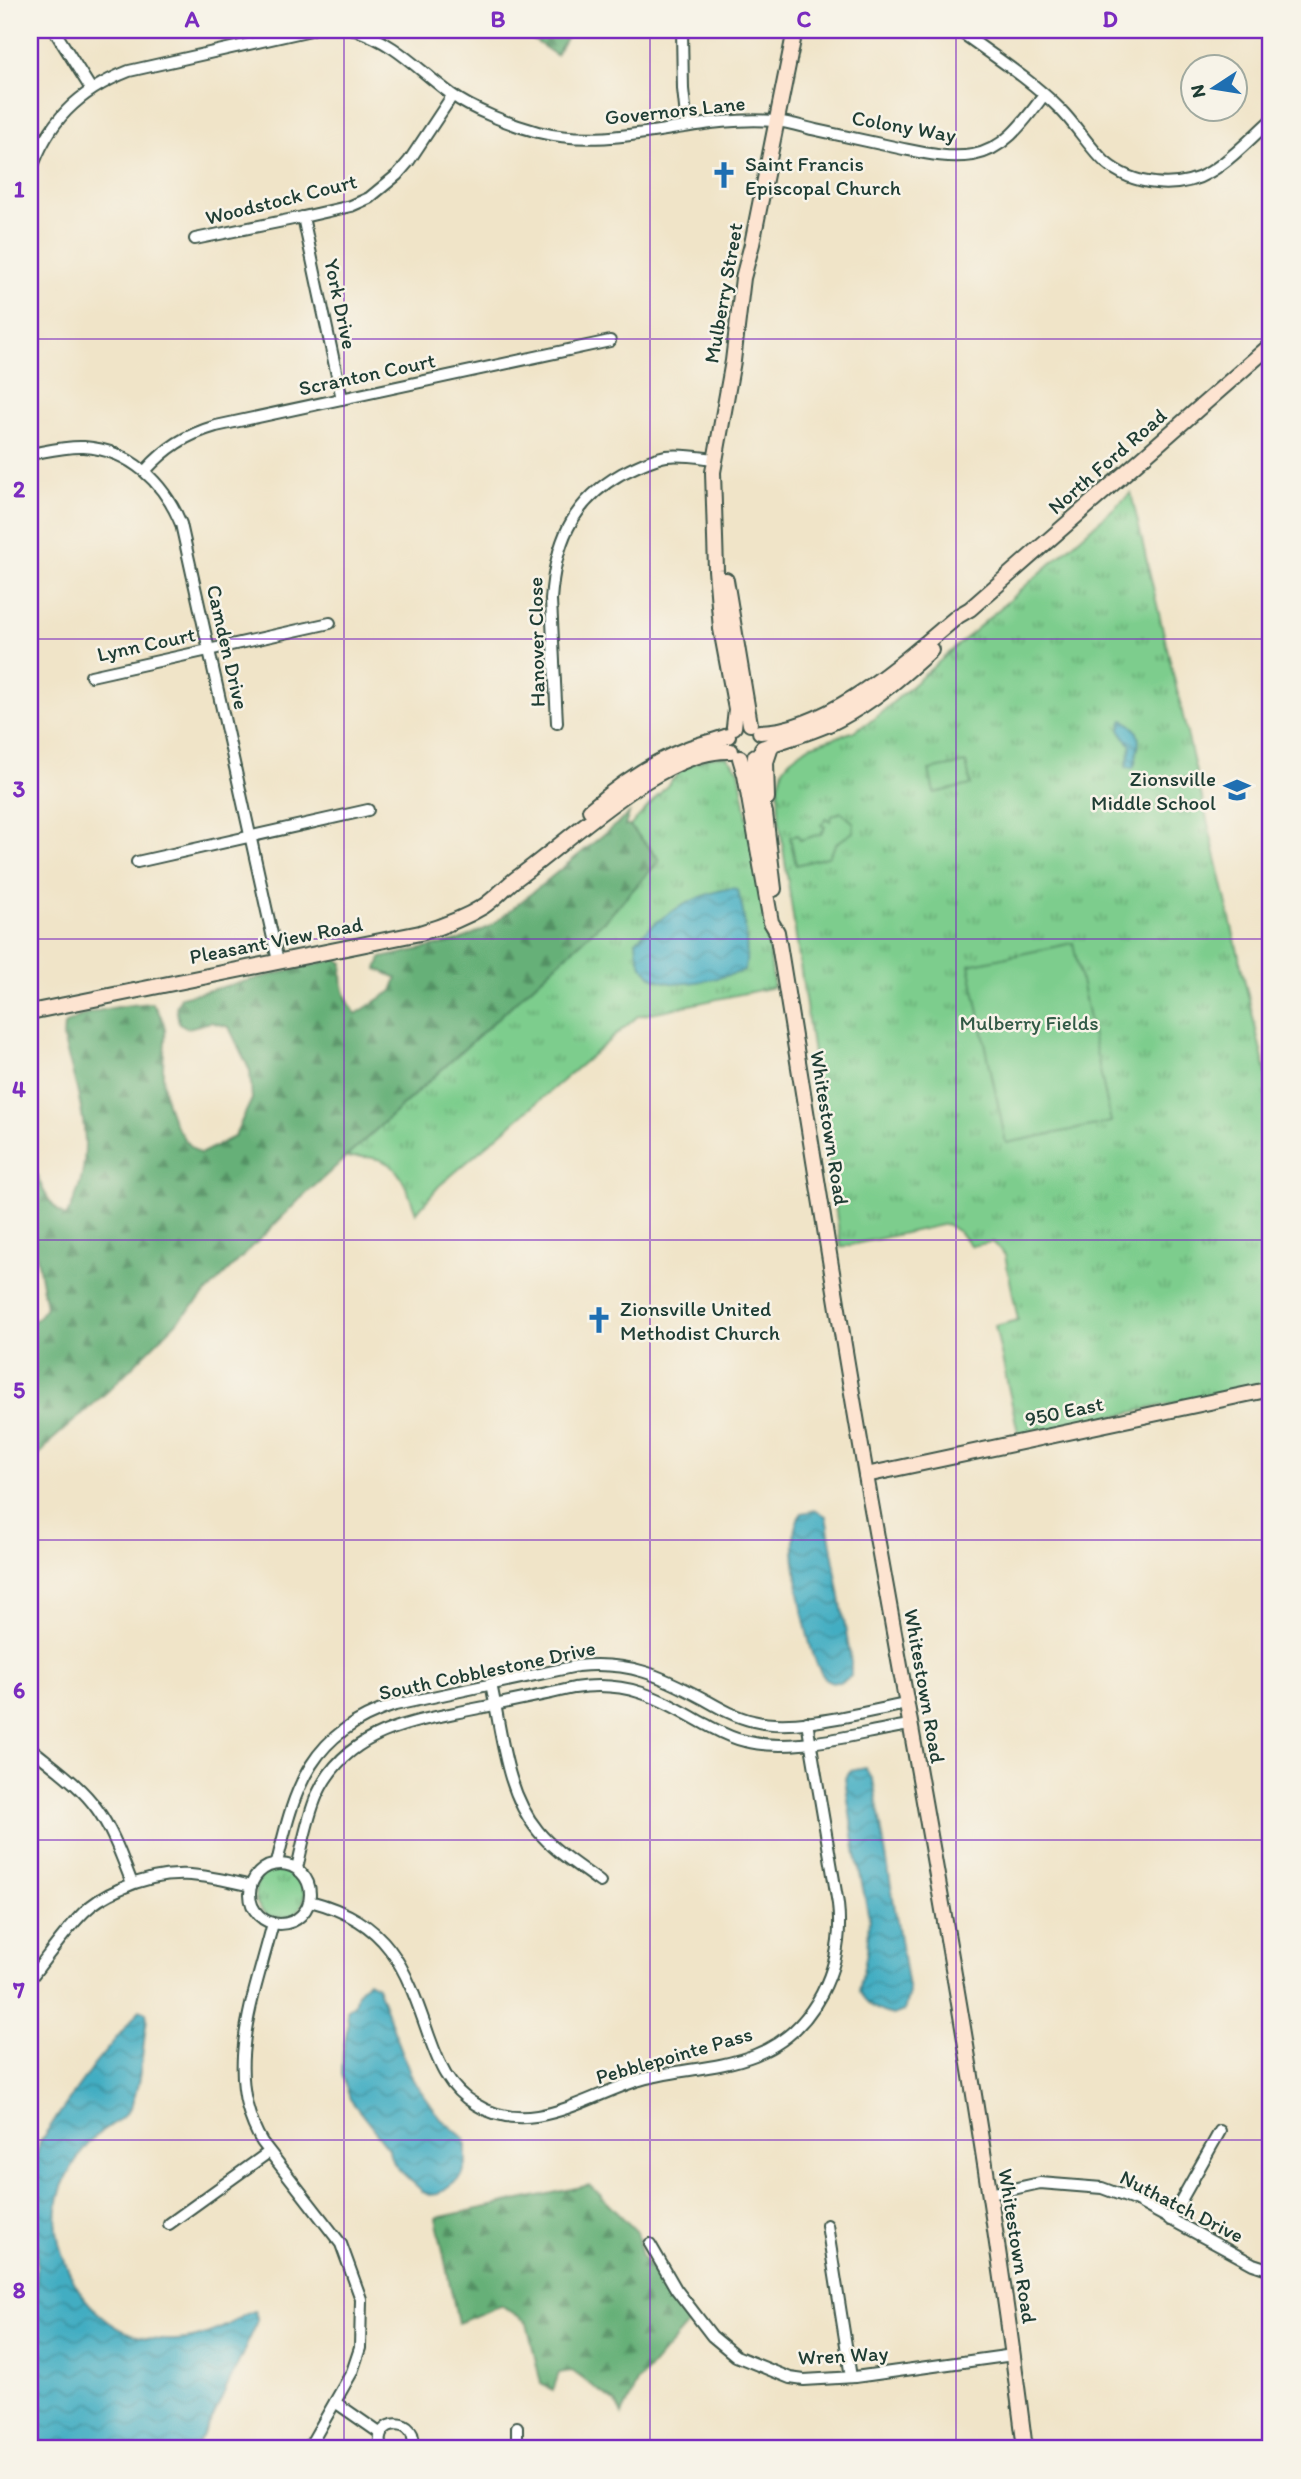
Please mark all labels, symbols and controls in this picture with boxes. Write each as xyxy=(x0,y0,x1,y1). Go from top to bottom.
text: A xyxy=(184,5,200,33)
text: B xyxy=(491,5,506,33)
text: C xyxy=(797,5,812,33)
text: D xyxy=(1102,5,1118,33)
north arrow xyxy=(1178,52,1248,122)
text: N xyxy=(1185,83,1210,100)
street label: Governors Lane xyxy=(603,90,747,130)
street label: Colony Way xyxy=(850,105,958,147)
place label: Saint Francis Episcopal Church xyxy=(745,151,901,200)
church icon: Saint Francis Episcopal Church xyxy=(709,160,739,190)
street label: Woodstock Court xyxy=(203,168,360,230)
text: 1 xyxy=(14,175,25,203)
street label: Mulberry Street xyxy=(698,221,748,365)
street label: York Drive xyxy=(319,256,363,352)
street label: Scranton Court xyxy=(296,347,438,401)
street label: North Ford Road xyxy=(1043,402,1172,519)
text: 2 xyxy=(13,475,26,503)
street label: Hanover Close xyxy=(522,577,550,707)
street label: Camden Drive xyxy=(202,582,254,712)
street label: Lynn Court xyxy=(95,621,198,667)
place label: Zionsville Middle School xyxy=(1091,766,1216,815)
text: 3 xyxy=(13,775,26,803)
school or university icon: Zionsville Middle School xyxy=(1222,775,1252,805)
street label: Pleasant View Road xyxy=(187,911,365,969)
park label: Mulberry Fields xyxy=(959,1010,1099,1035)
street label: Whitestown Road xyxy=(805,1049,855,1208)
text: 4 xyxy=(12,1075,26,1103)
place label: Zionsville United Methodist Church xyxy=(620,1296,780,1345)
church icon: Zionsville United Methodist Church xyxy=(584,1305,614,1335)
text: 5 xyxy=(13,1376,25,1404)
street label: 950 East xyxy=(1023,1390,1106,1431)
street label: Whitestown Road xyxy=(899,1607,951,1766)
street label: South Cobblestone Drive xyxy=(376,1635,598,1705)
text: 6 xyxy=(13,1676,25,1704)
text: 7 xyxy=(12,1976,25,2004)
street label: Pebblepointe Pass xyxy=(593,2021,755,2089)
street label: Nuthatch Drive xyxy=(1116,2164,1248,2248)
street label: Whitestown Road xyxy=(993,2167,1043,2326)
text: 8 xyxy=(13,2276,26,2304)
street label: Wren Way xyxy=(797,2340,889,2370)

